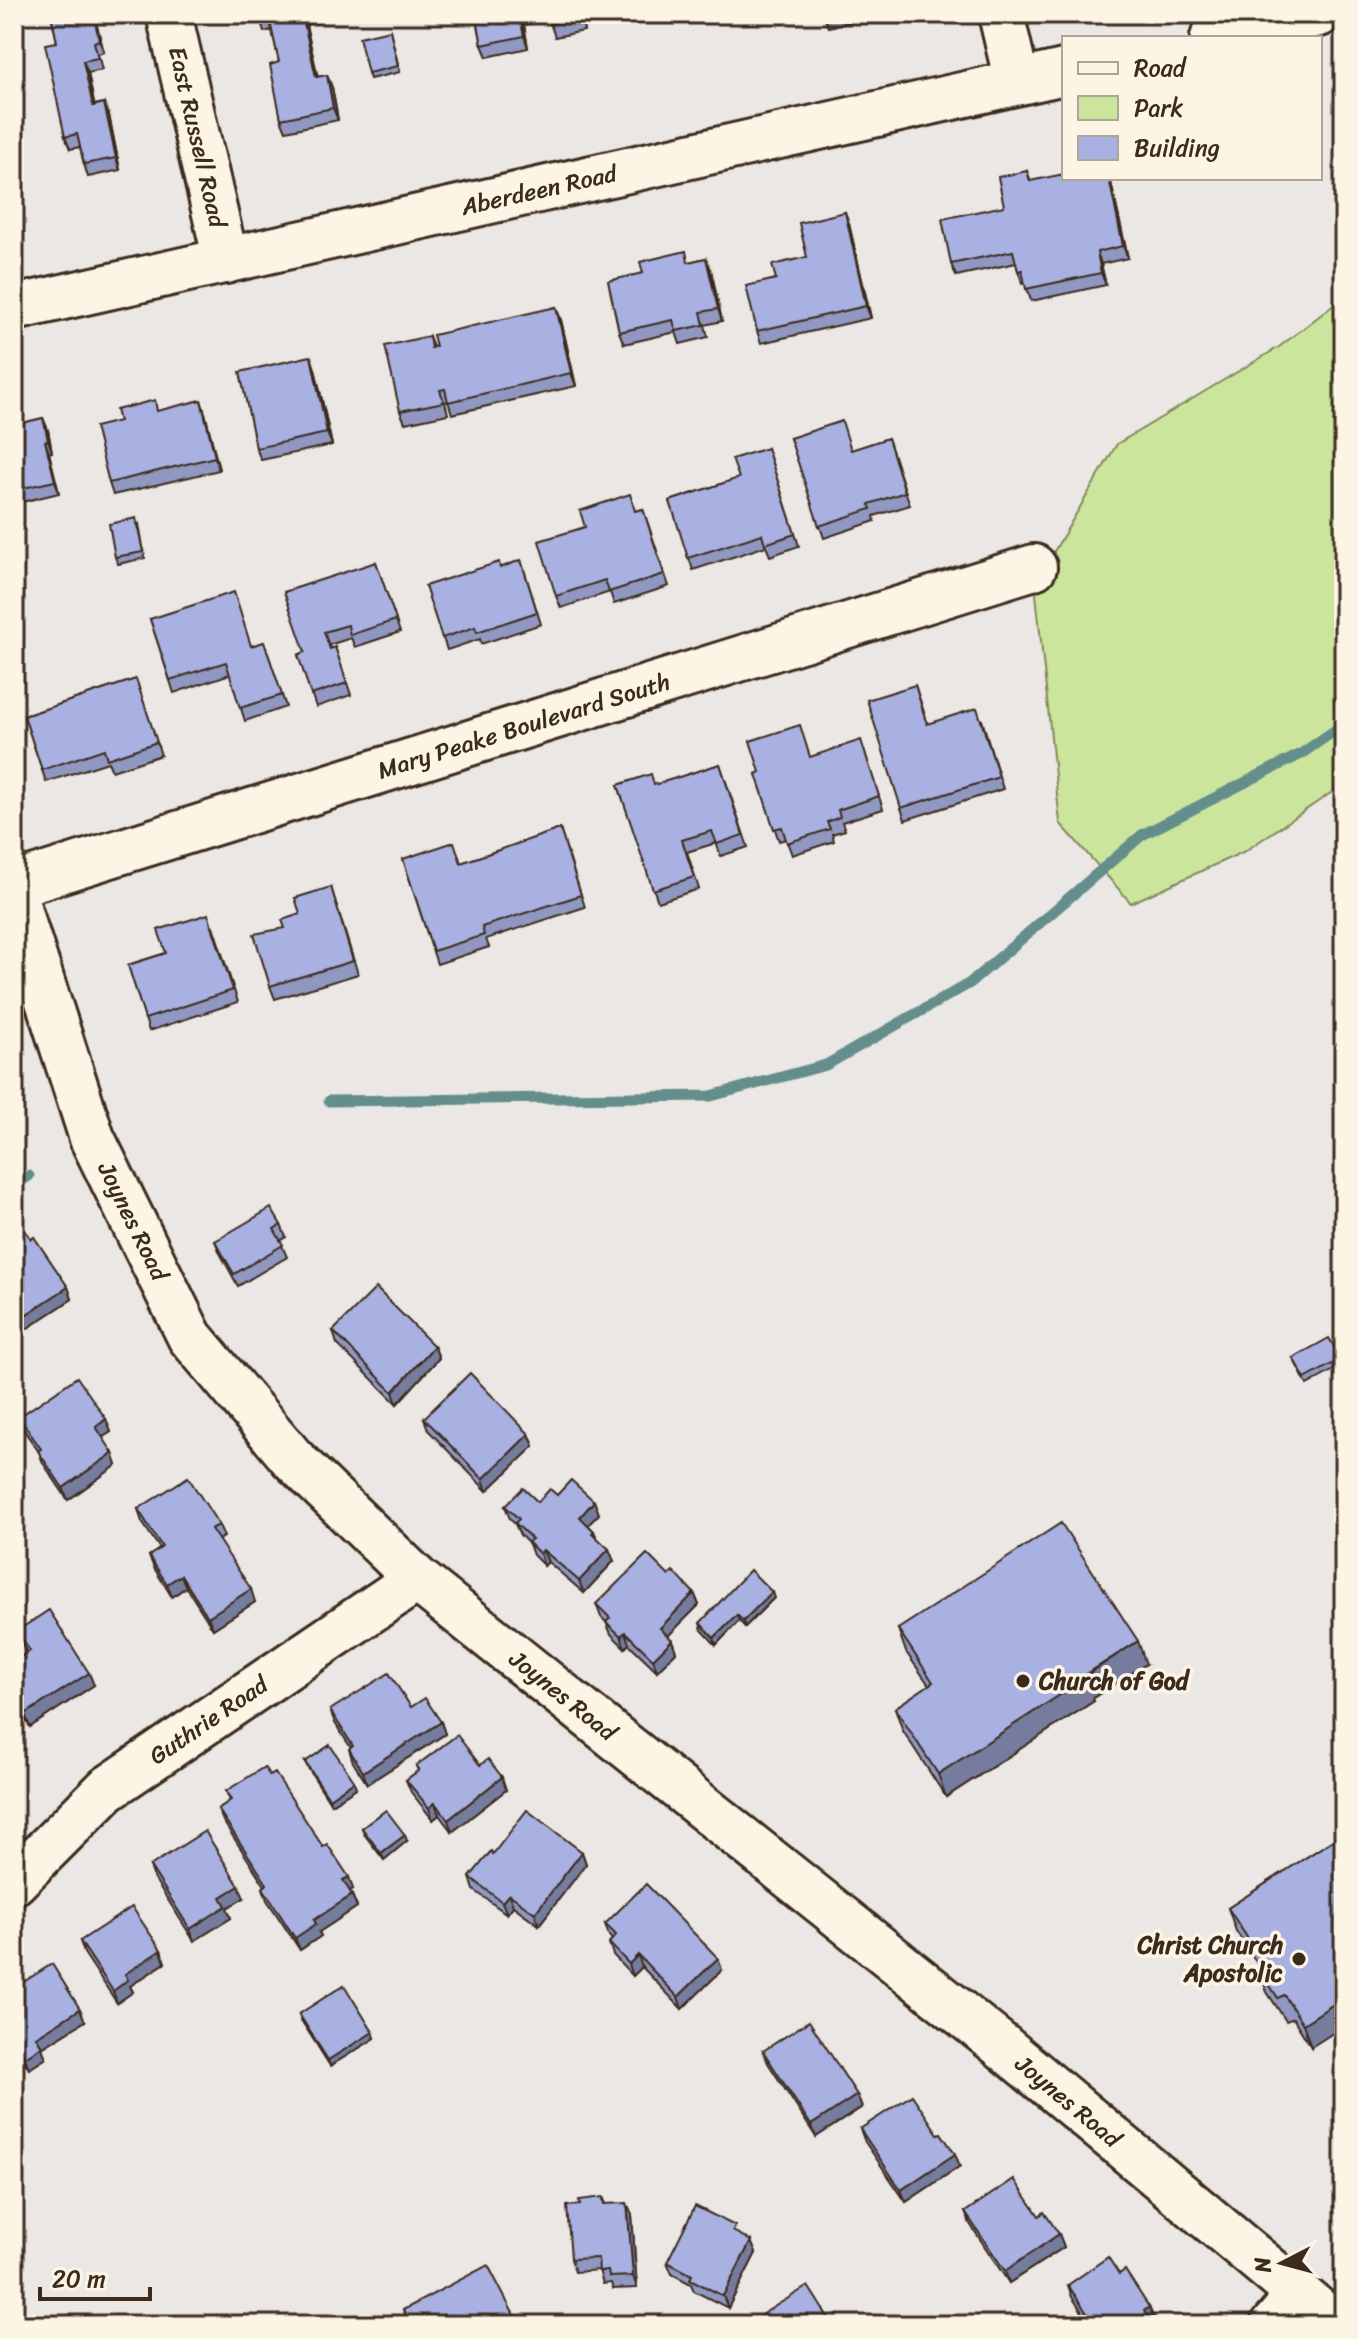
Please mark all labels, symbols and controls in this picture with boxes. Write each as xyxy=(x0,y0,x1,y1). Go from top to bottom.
legend xyxy=(1062,36,1322,180)
street label: East Russell Road xyxy=(156,42,239,234)
text: Road xyxy=(1134,47,1188,89)
text: Park xyxy=(1134,87,1183,129)
text: Building xyxy=(1134,127,1220,169)
street label: Aberdeen Road xyxy=(456,152,622,228)
street label: Mary Peake Boulevard South xyxy=(372,661,675,791)
street label: Joynes Road xyxy=(85,1153,181,1290)
street label: Joynes Road xyxy=(499,1638,628,1753)
place label: Church of God xyxy=(1038,1660,1191,1702)
street label: Guthrie Road xyxy=(140,1663,279,1776)
marker: Church of God xyxy=(1014,1672,1032,1690)
place label: Christ Church Apostolic xyxy=(1137,1924,1283,1994)
marker: Christ Church Apostolic xyxy=(1290,1950,1308,1968)
street label: Joynes Road xyxy=(1005,2043,1133,2160)
north arrow xyxy=(1242,2223,1322,2303)
scale bar xyxy=(40,2251,150,2301)
text: N xyxy=(1242,2255,1283,2276)
text: 20 m xyxy=(52,2258,106,2300)

